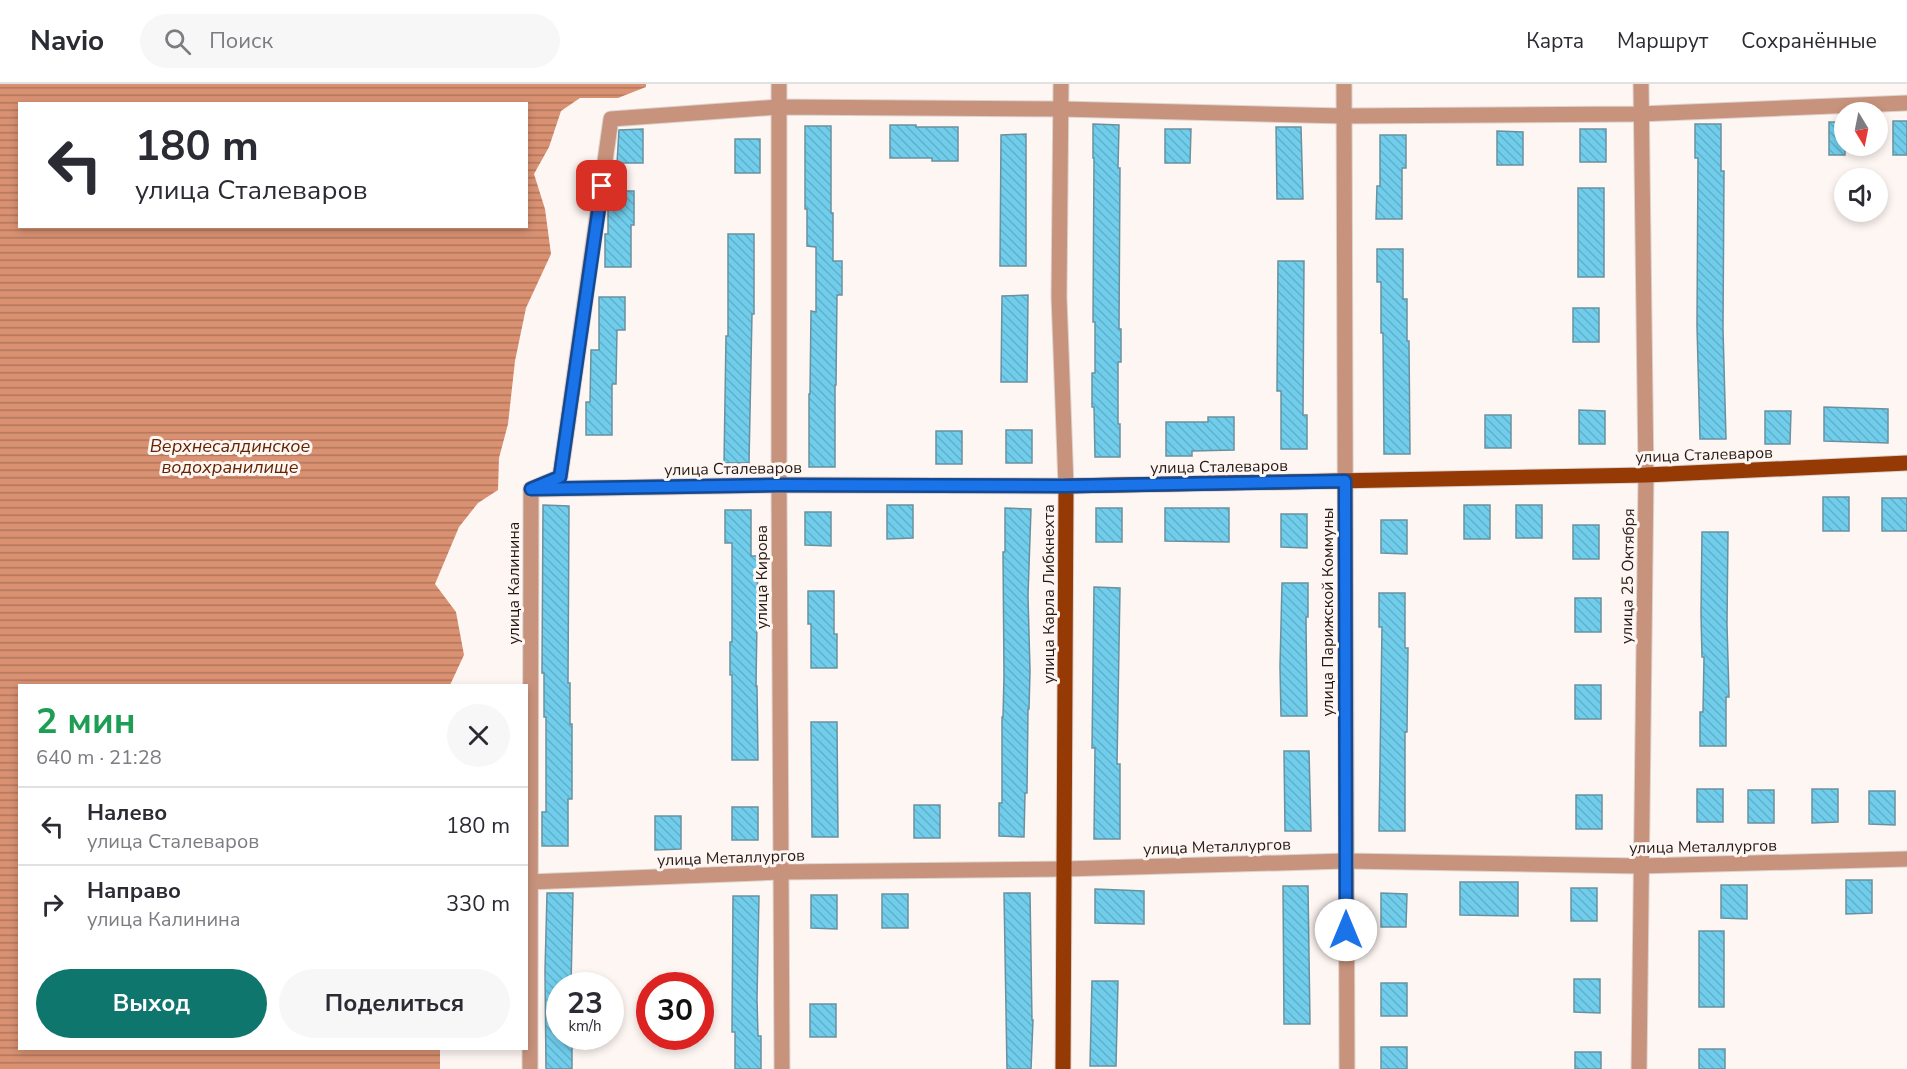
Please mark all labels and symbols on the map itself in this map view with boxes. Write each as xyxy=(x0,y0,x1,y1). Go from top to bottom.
north arrow xyxy=(1834,102,1888,156)
pin xyxy=(576,160,627,211)
water label: Верхнесалдинское водохранилище xyxy=(150,434,311,479)
street label: улица Сталеваров xyxy=(1635,442,1774,468)
street label: улица Сталеваров xyxy=(1150,455,1288,479)
street label: улица Сталеваров xyxy=(664,457,802,481)
street label: улица Карла Либкнехта xyxy=(1038,504,1060,684)
street label: улица Парижской Коммуны xyxy=(1317,507,1339,717)
street label: улица 25 Октября xyxy=(1616,508,1640,644)
street label: улица Калинина xyxy=(503,522,525,644)
street label: улица Кирова xyxy=(751,525,773,629)
street label: улица Металлургов xyxy=(1143,833,1292,861)
street label: улица Металлургов xyxy=(1629,835,1777,859)
street label: улица Металлургов xyxy=(657,844,806,872)
position arrow xyxy=(1314,898,1378,962)
speed limit sign: 30 xyxy=(636,972,714,1050)

